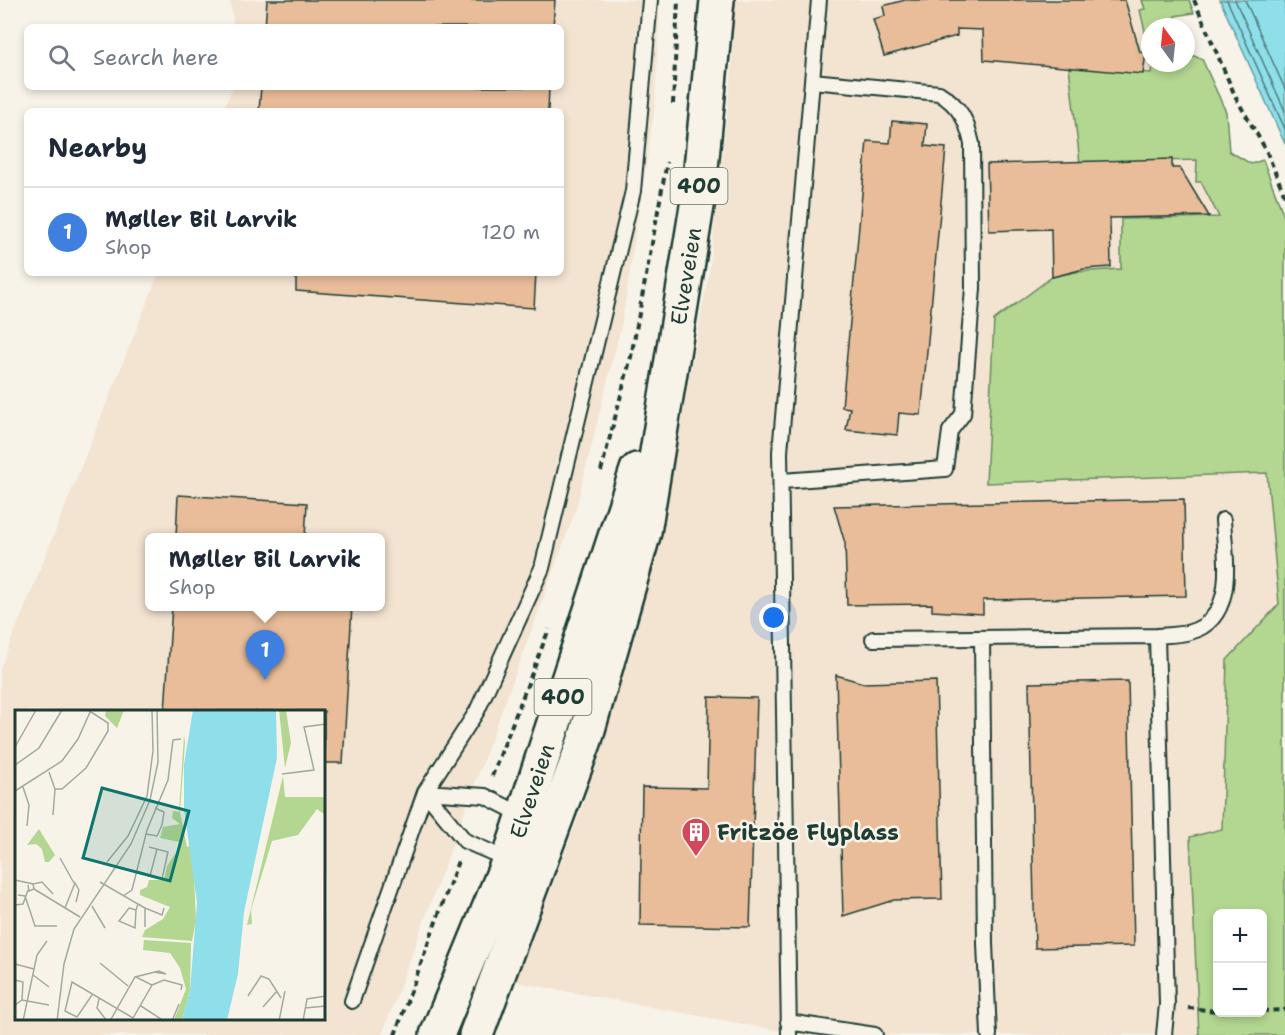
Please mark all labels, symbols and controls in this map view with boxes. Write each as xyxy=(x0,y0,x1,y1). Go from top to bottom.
north arrow xyxy=(1141,18,1195,72)
search box xyxy=(24,24,564,90)
icon: search xyxy=(45,41,78,74)
text: Search here xyxy=(93,43,219,72)
text: Nearby xyxy=(48,130,147,165)
road number: 400 xyxy=(670,168,728,204)
text: Møller Bil Larvik xyxy=(105,205,297,234)
text: 1 xyxy=(63,219,72,245)
text: 120 m xyxy=(481,219,540,245)
street label: Elveveien xyxy=(663,225,708,327)
text: Shop xyxy=(105,234,152,260)
popup xyxy=(145,533,385,611)
text: Møller Bil Larvik xyxy=(169,545,361,574)
text: Shop xyxy=(169,574,215,600)
your location xyxy=(759,603,788,632)
pin: 1 xyxy=(246,630,284,680)
road number: 400 xyxy=(534,679,592,715)
inset map xyxy=(15,710,326,1020)
street label: Elveveien xyxy=(503,740,561,842)
building icon: Fritzöe Flyplass xyxy=(680,816,712,858)
place label: Fritzöe Flyplass xyxy=(717,818,899,847)
map controls xyxy=(1213,909,1267,1017)
button: + xyxy=(1213,909,1267,963)
button: − xyxy=(1213,963,1267,1017)

